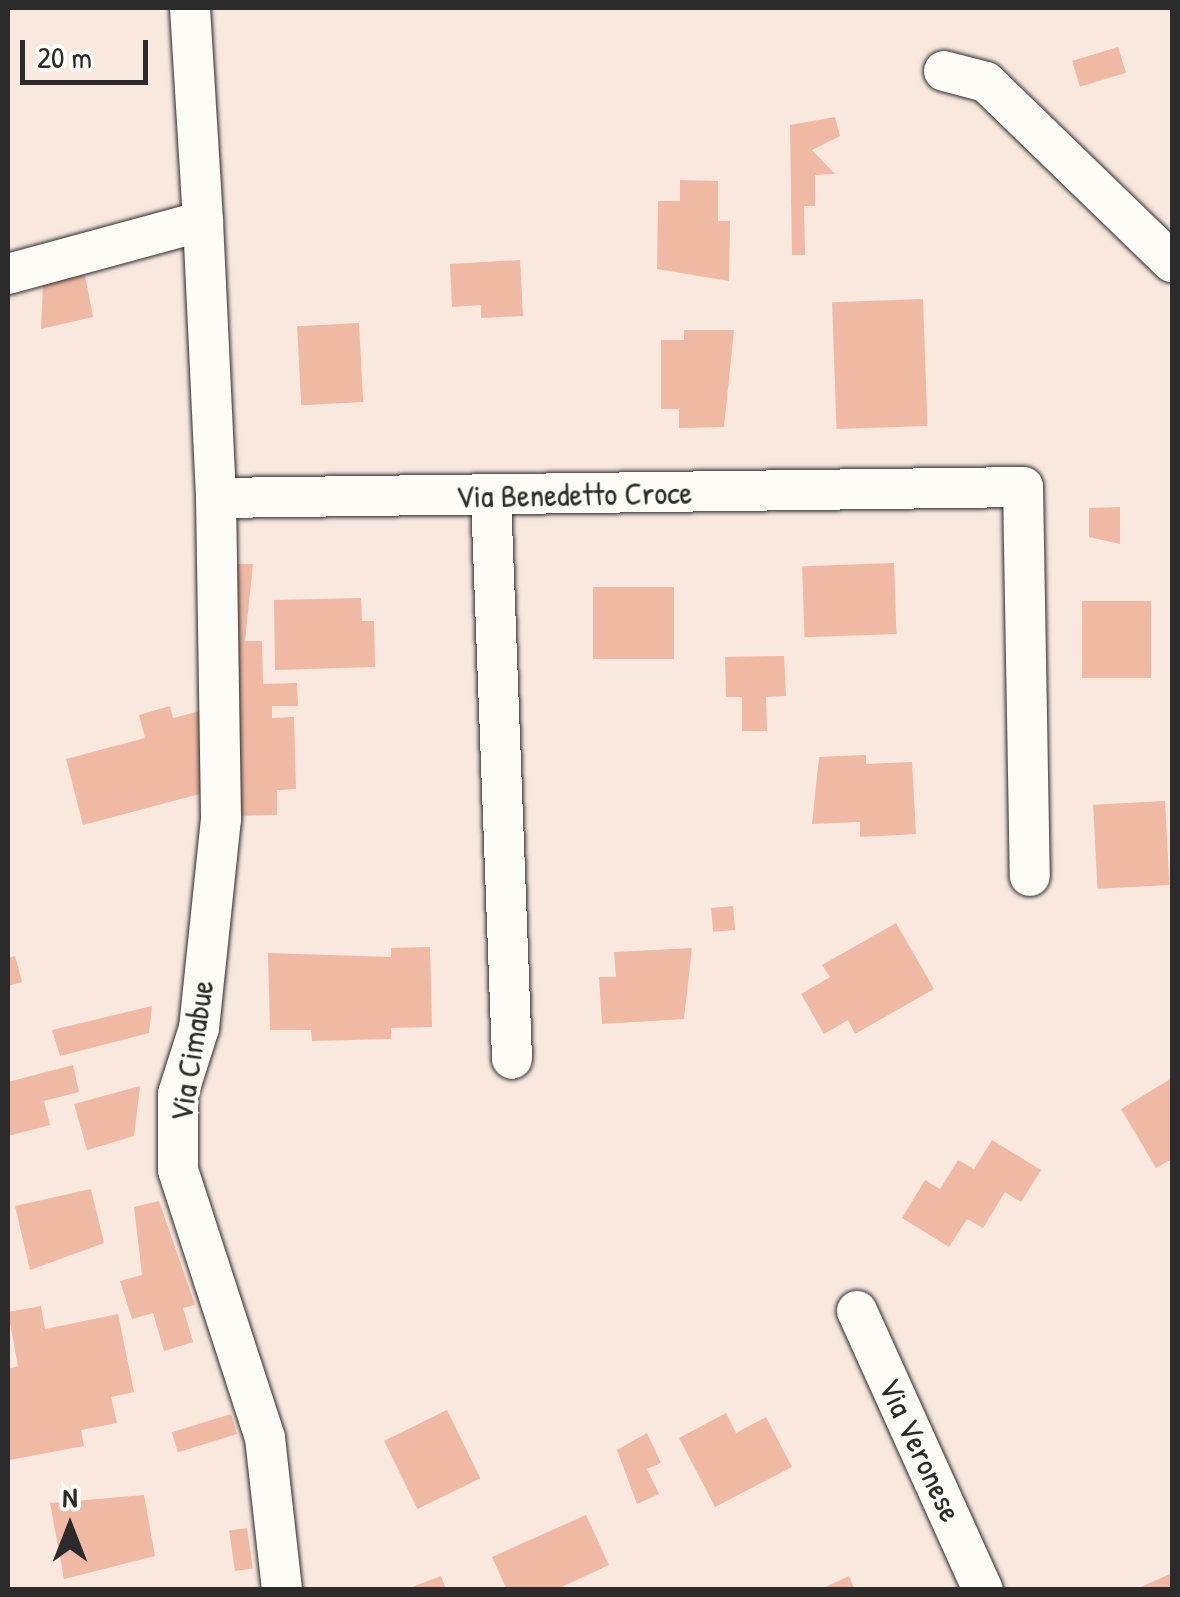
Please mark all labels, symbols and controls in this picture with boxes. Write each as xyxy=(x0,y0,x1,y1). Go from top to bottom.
scale bar xyxy=(25,20,152,82)
text: 20 m xyxy=(37,37,92,77)
street label: Via Benedetto Croce xyxy=(455,474,693,516)
street label: Via Cimabue xyxy=(162,977,222,1125)
street label: Via Veronese xyxy=(870,1372,970,1528)
north arrow xyxy=(20,1477,120,1577)
text: N xyxy=(63,1478,77,1516)

